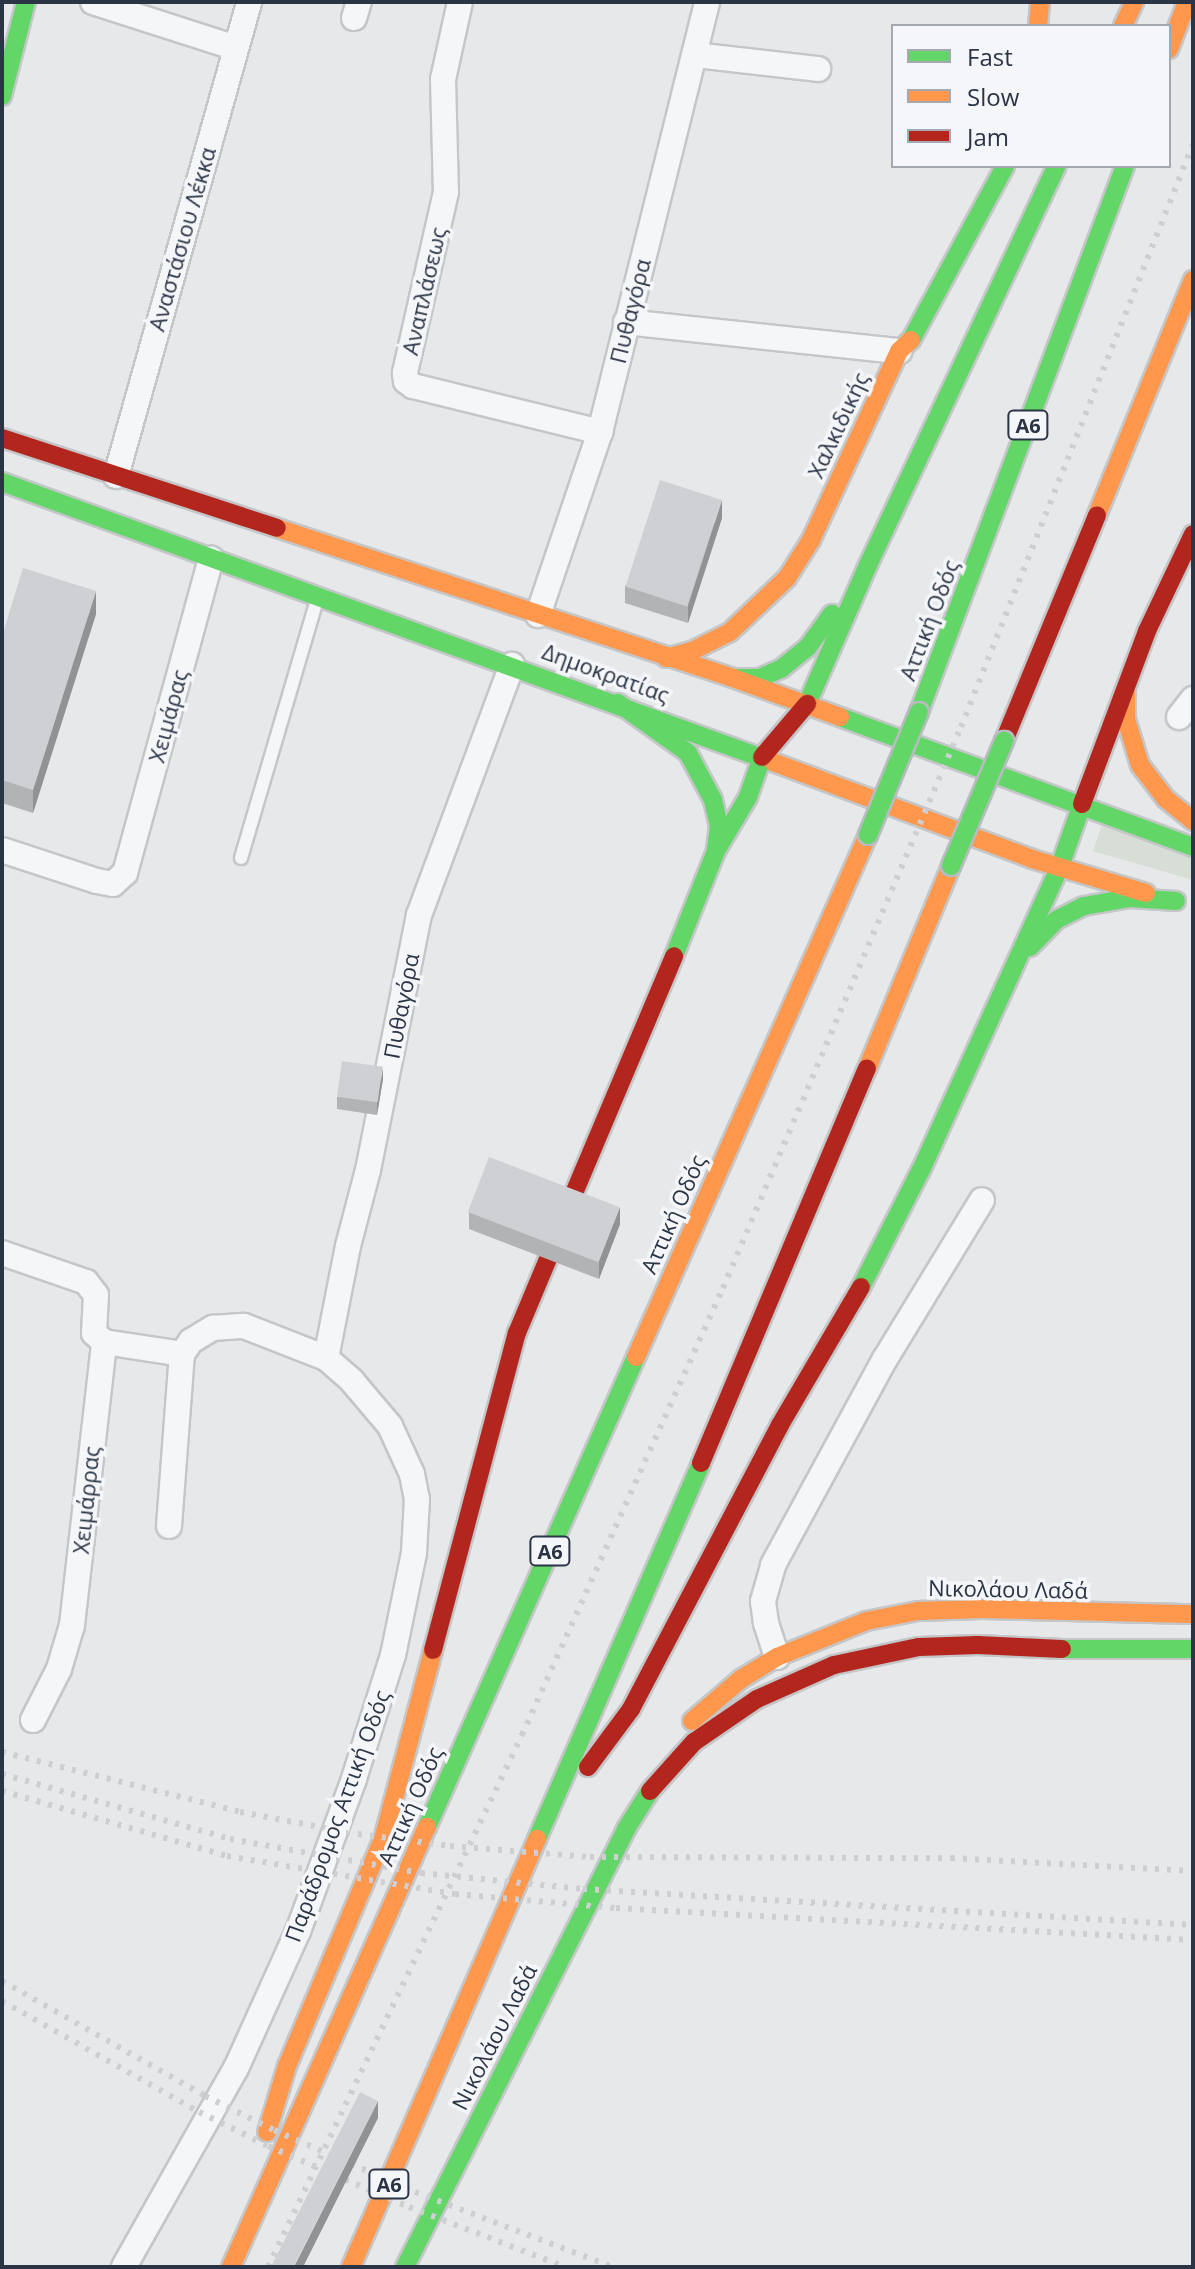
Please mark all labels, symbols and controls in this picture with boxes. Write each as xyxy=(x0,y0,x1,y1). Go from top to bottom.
legend xyxy=(891,24,1171,168)
text: Fast xyxy=(967,40,1013,73)
text: Slow xyxy=(967,80,1019,113)
text: Jam xyxy=(967,120,1009,153)
street label: Αναστάσιου Λέκκα xyxy=(143,144,221,334)
street label: Αναπλάσεως xyxy=(396,225,452,357)
street label: Πυθαγόρα xyxy=(604,256,656,366)
street label: Χαλκιδικής xyxy=(802,368,874,482)
road number: Α6 xyxy=(1006,409,1050,441)
street label: Αττική Οδός xyxy=(894,556,964,684)
street label: Δημοκρατίας xyxy=(539,638,673,708)
street label: Χειμάρας xyxy=(143,667,193,765)
street label: Πυθαγόρα xyxy=(378,951,424,1061)
street label: Αττική Οδός xyxy=(635,1151,711,1277)
street label: Χειμάρρας xyxy=(67,1445,105,1555)
road number: Α6 xyxy=(528,1535,572,1567)
street label: Νικολάου Λαδά xyxy=(928,1574,1088,1604)
street label: Παράδρομος Αττική Οδός xyxy=(279,1686,395,1946)
street label: Αττική Οδός xyxy=(372,1743,448,1869)
street label: Νικολάου Λαδά xyxy=(446,1960,542,2114)
road number: Α6 xyxy=(367,2168,411,2200)

